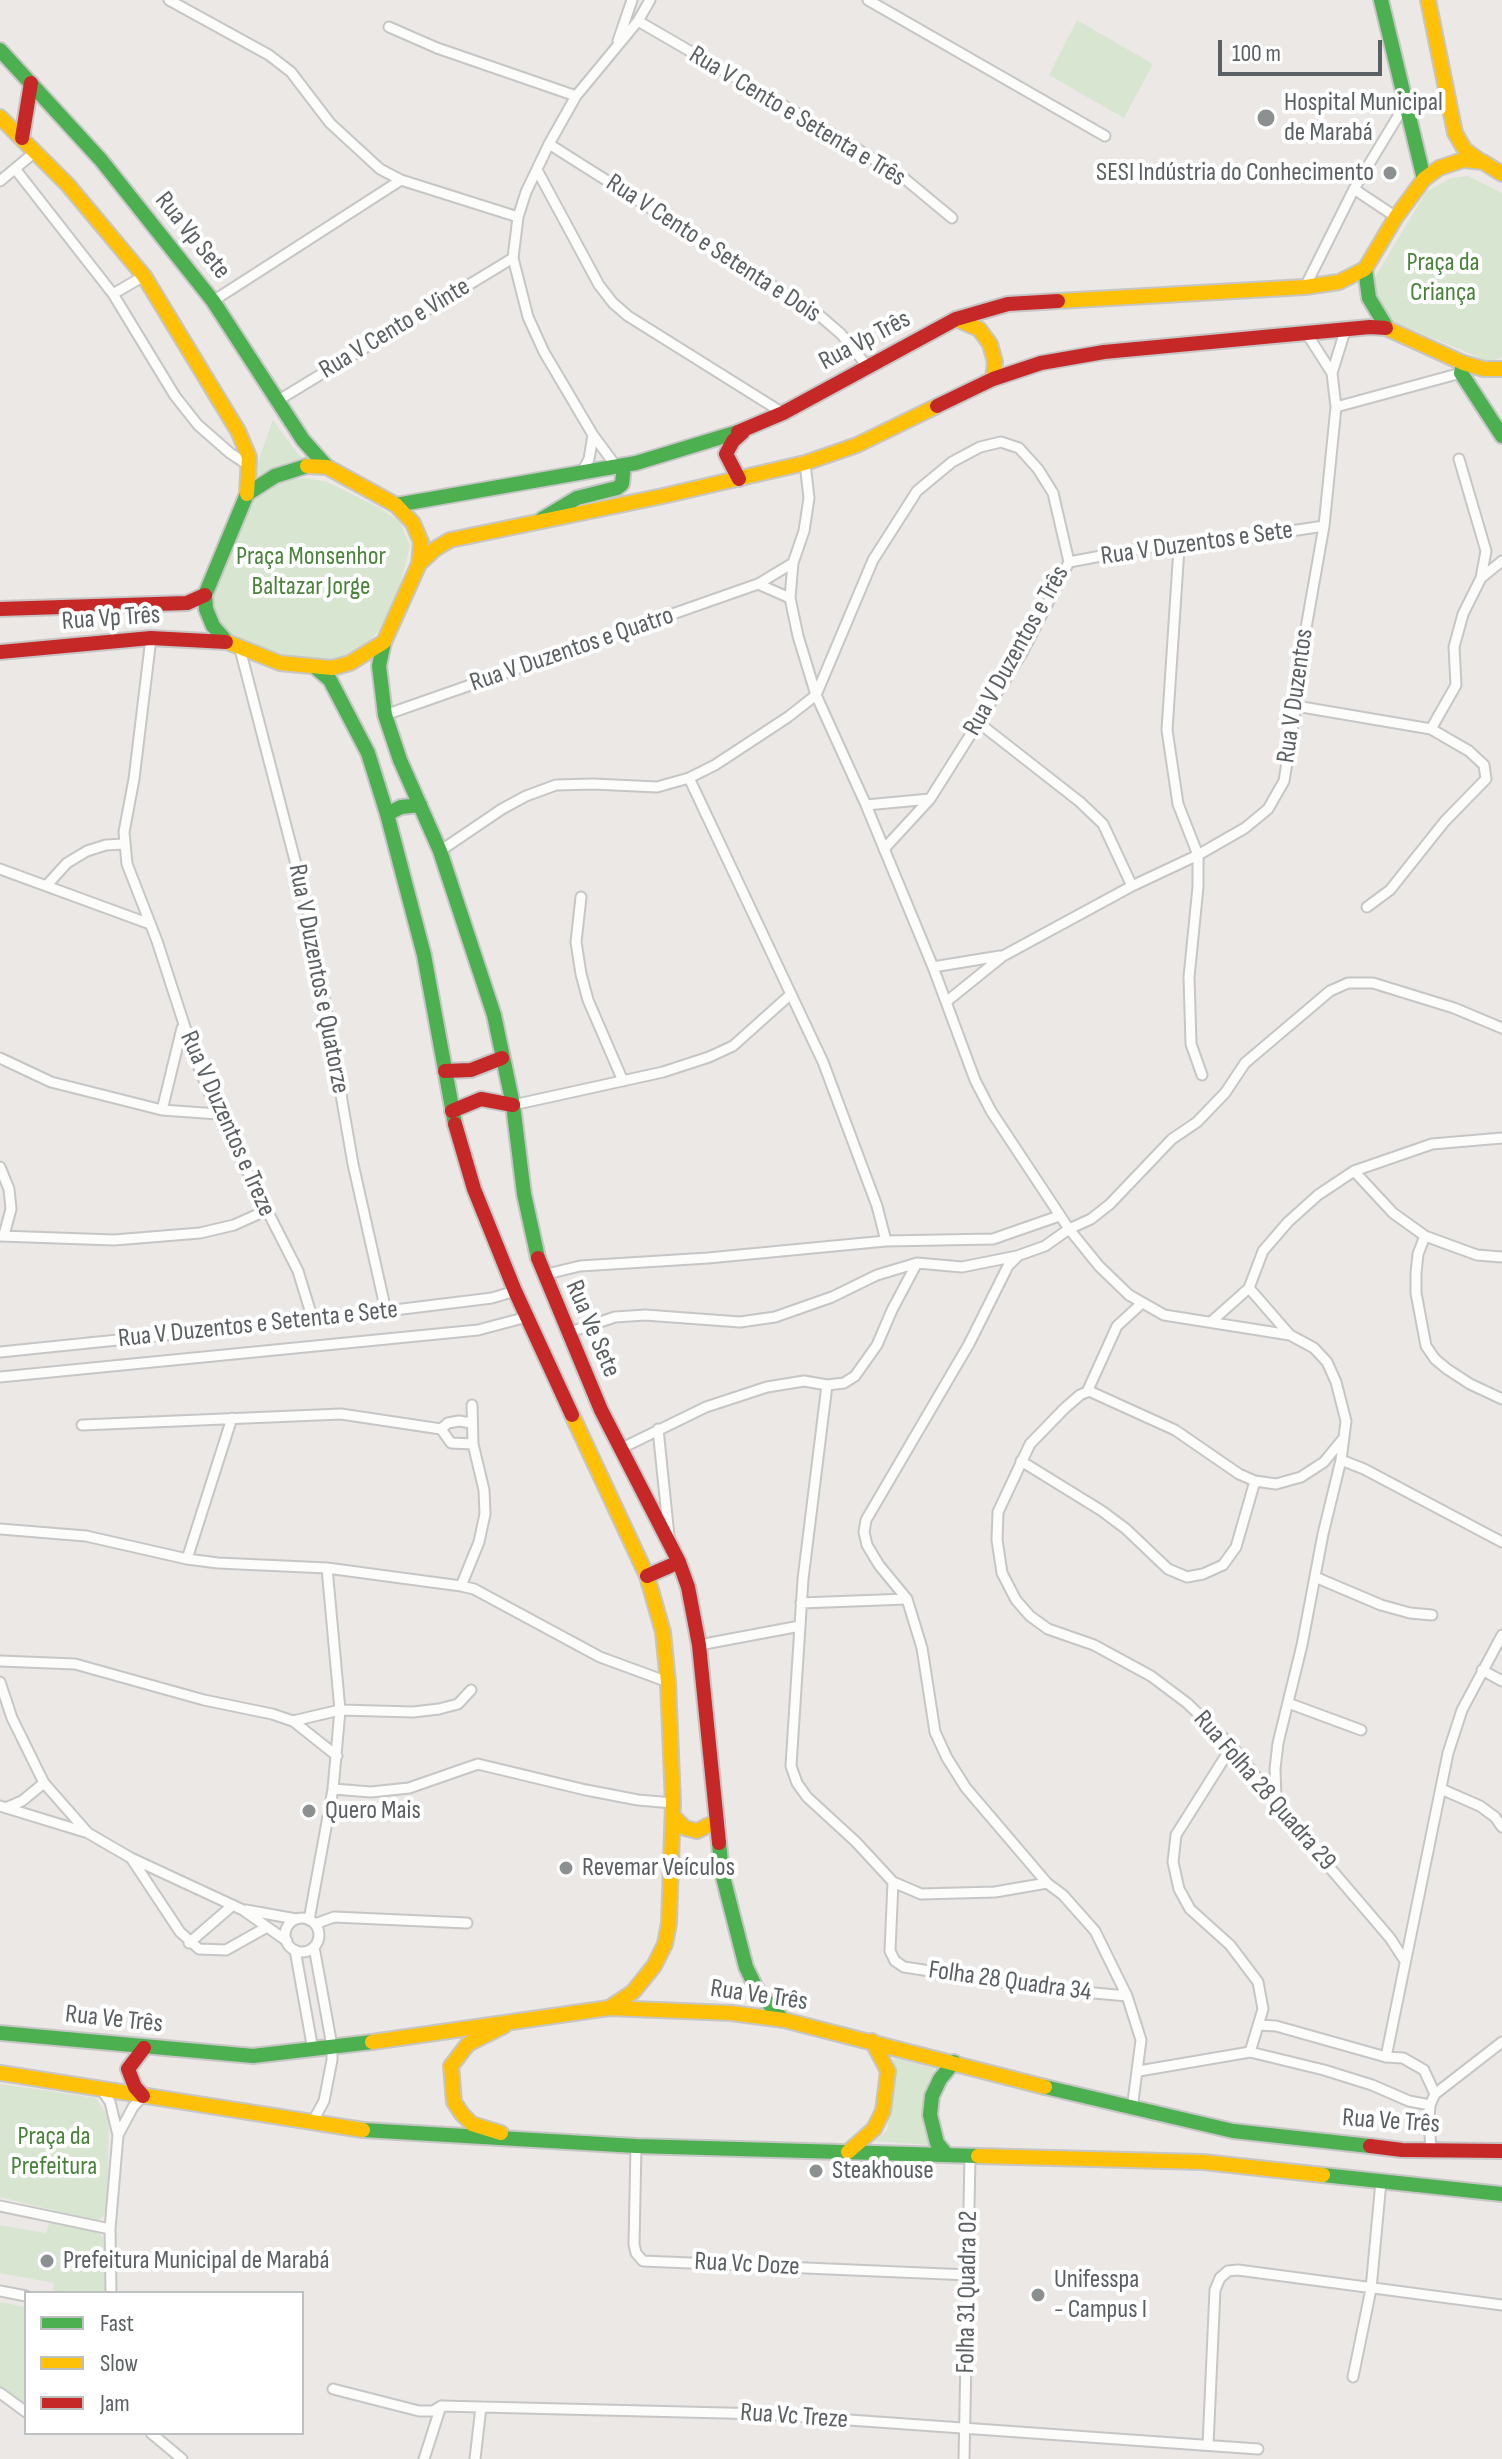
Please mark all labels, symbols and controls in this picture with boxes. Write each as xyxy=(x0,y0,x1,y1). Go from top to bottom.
scale bar xyxy=(1222,24,1386,74)
text: 100 m xyxy=(1232,39,1281,68)
street label: Rua V Cento e Setenta e Três xyxy=(683,40,911,194)
place label: Hospital Municipal de Marabá xyxy=(1284,87,1443,148)
marker: Hospital Municipal de Marabá xyxy=(1255,107,1277,129)
place label: SESI Indústria do Conhecimento xyxy=(1096,157,1374,189)
marker: SESI Indústria do Conhecimento xyxy=(1381,164,1399,182)
street label: Rua V Cento e Setenta e Dois xyxy=(600,168,826,330)
street label: Rua Vp Sete xyxy=(147,186,237,286)
park label: Praça da Criança xyxy=(1406,247,1480,308)
street label: Rua V Cento e Vinte xyxy=(314,272,476,386)
street label: Rua Vp Três xyxy=(814,304,916,378)
street label: Rua V Duzentos e Sete xyxy=(1099,515,1295,573)
park label: Praça Monsenhor Baltazar Jorge xyxy=(236,541,386,602)
street label: Rua V Duzentos e Três xyxy=(957,561,1077,741)
street label: Rua Vp Três xyxy=(61,600,161,638)
street label: Rua V Duzentos e Quatro xyxy=(466,601,678,699)
street label: Rua V Duzentos xyxy=(1271,627,1321,765)
street label: Rua V Duzentos e Quatorze xyxy=(280,862,356,1096)
street label: Rua V Duzentos e Treze xyxy=(172,1027,282,1221)
street label: Rua Ve Sete xyxy=(558,1276,626,1382)
street label: Rua V Duzentos e Setenta e Sete xyxy=(117,1295,399,1355)
street label: Rua Folha 28 Quadra 29 xyxy=(1186,1705,1342,1877)
place label: Quero Mais xyxy=(325,1795,421,1827)
marker: Quero Mais xyxy=(300,1802,318,1820)
place label: Revemar Veículos xyxy=(582,1852,735,1884)
marker: Revemar Veículos xyxy=(557,1859,575,1877)
street label: Folha 28 Quadra 34 xyxy=(927,1955,1093,2009)
street label: Rua Ve Três xyxy=(708,1974,810,2018)
street label: Rua Ve Três xyxy=(64,1999,164,2041)
street label: Rua Ve Três xyxy=(1341,2103,1441,2141)
park label: Praça da Prefeitura xyxy=(11,2121,97,2182)
place label: Steakhouse xyxy=(832,2155,934,2187)
marker: Steakhouse xyxy=(807,2162,825,2180)
street label: Folha 31 Quadra 02 xyxy=(951,2210,985,2374)
place label: Prefeitura Municipal de Marabá xyxy=(63,2245,330,2277)
street label: Rua Vc Doze xyxy=(694,2247,800,2283)
marker: Prefeitura Municipal de Marabá xyxy=(38,2252,56,2270)
place label: Unifesspa - Campus I xyxy=(1054,2264,1147,2326)
marker: Unifesspa - Campus I xyxy=(1029,2286,1047,2304)
legend xyxy=(24,2291,304,2435)
text: Fast xyxy=(100,2309,134,2338)
text: Slow xyxy=(100,2349,138,2378)
text: Jam xyxy=(100,2389,130,2418)
street label: Rua Vc Treze xyxy=(739,2398,849,2436)

